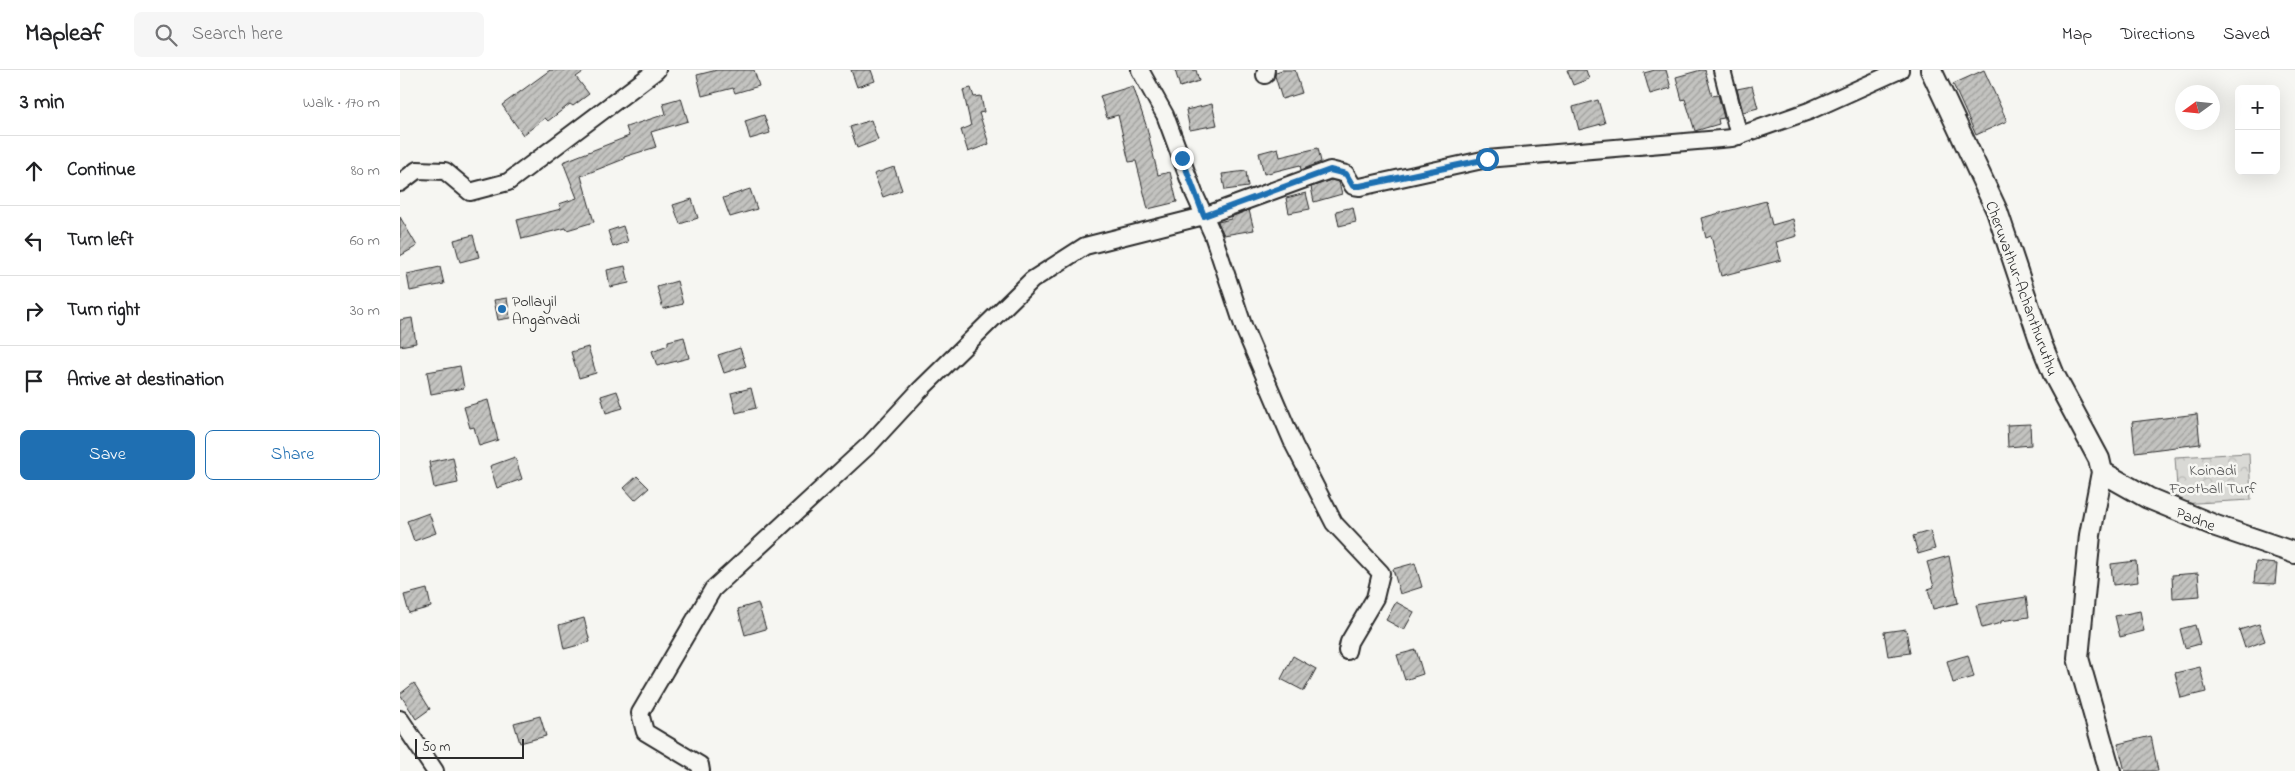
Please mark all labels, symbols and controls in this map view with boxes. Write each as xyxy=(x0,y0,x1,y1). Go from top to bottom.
search box xyxy=(134,12,484,57)
text: Mapleaf xyxy=(25,17,104,52)
icon: search xyxy=(152,21,180,49)
text: Search here xyxy=(192,21,283,48)
text: Map xyxy=(2062,22,2092,48)
text: Directions xyxy=(2120,22,2195,48)
text: Saved xyxy=(2223,22,2270,48)
north arrow xyxy=(2175,85,2220,130)
map controls xyxy=(2235,85,2280,175)
button: + xyxy=(2235,85,2280,130)
text: 3 min xyxy=(20,88,64,118)
text: Walk · 170 m xyxy=(303,91,380,115)
button: − xyxy=(2235,130,2280,175)
route end xyxy=(1171,147,1194,170)
route start xyxy=(1476,148,1499,171)
icon: ahead xyxy=(20,157,48,185)
text: Continue xyxy=(67,157,135,184)
text: 80 m xyxy=(351,159,380,183)
street label: Cheruvathur-Achanthuruthu xyxy=(1978,198,2064,380)
icon: left xyxy=(20,227,48,255)
text: Turn left xyxy=(67,227,134,254)
text: 60 m xyxy=(350,229,380,253)
place label: Pollayil Anganvadi xyxy=(512,290,580,332)
icon: right xyxy=(20,297,48,325)
text: Turn right xyxy=(67,297,140,324)
text: 30 m xyxy=(350,299,380,323)
marker: Pollayil Anganvadi xyxy=(496,303,508,315)
icon: arrive xyxy=(20,367,48,395)
text: Arrive at destination xyxy=(67,367,224,394)
button: Save xyxy=(20,430,195,480)
button: Share xyxy=(205,430,380,480)
park label: Koinadi Football Turf xyxy=(2168,459,2257,501)
street label: Padne xyxy=(2172,501,2219,539)
scale bar xyxy=(415,736,524,759)
text: 50 m xyxy=(422,737,450,758)

